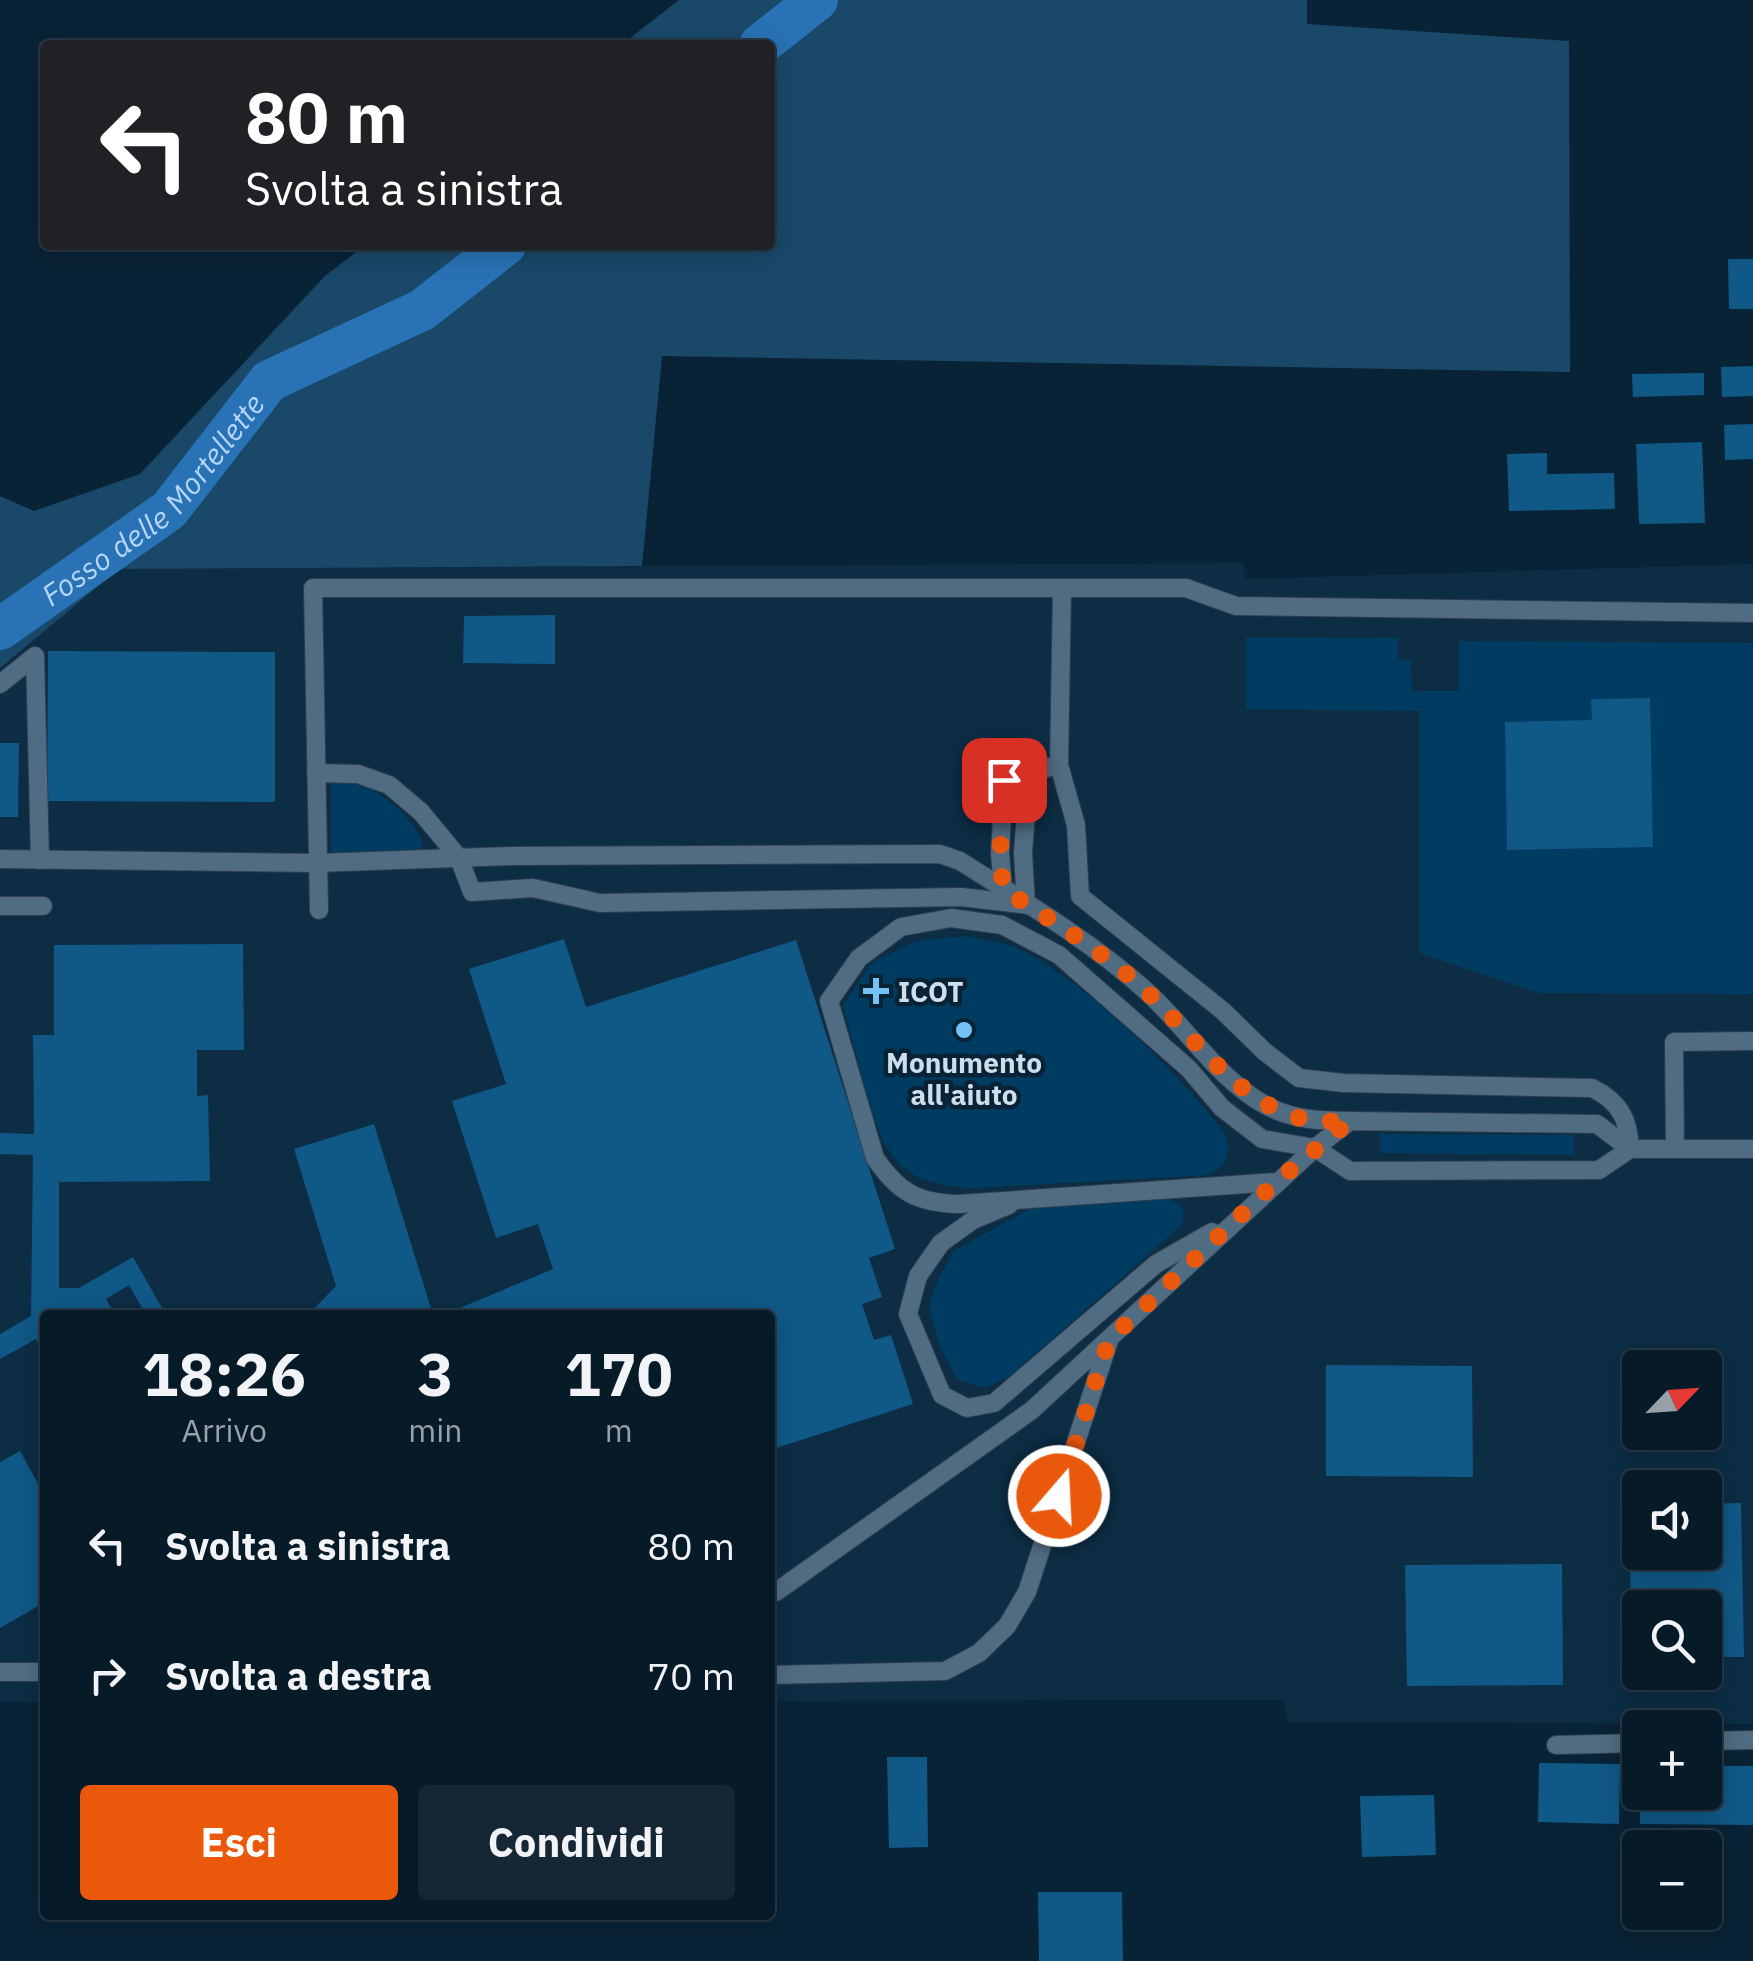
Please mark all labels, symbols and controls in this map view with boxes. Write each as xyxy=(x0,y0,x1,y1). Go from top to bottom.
text: 80 m xyxy=(245,71,408,162)
icon: left xyxy=(80,80,210,210)
text: Svolta a sinistra xyxy=(245,159,563,217)
water label: Fosso delle Mortellette xyxy=(33,385,272,614)
pin xyxy=(962,738,1047,823)
icon: arrive xyxy=(977,753,1032,808)
place label: ICOT xyxy=(898,973,964,1010)
marker: ICOT xyxy=(863,978,889,1004)
marker: Monumento all'aiuto xyxy=(953,1019,975,1041)
place label: Monumento all'aiuto xyxy=(886,1044,1042,1113)
text: 18:26 xyxy=(142,1334,306,1413)
text: 3 xyxy=(417,1334,453,1413)
text: 170 xyxy=(565,1334,673,1413)
north arrow xyxy=(1622,1350,1722,1450)
map controls xyxy=(1622,1350,1722,1930)
text: Arrivo xyxy=(181,1409,267,1451)
text: min xyxy=(408,1409,462,1451)
text: m xyxy=(605,1409,633,1451)
position arrow xyxy=(1007,1444,1111,1548)
button: sound xyxy=(1622,1470,1722,1570)
icon: left xyxy=(80,1518,135,1573)
text: Svolta a sinistra xyxy=(165,1521,451,1570)
text: 80 m xyxy=(647,1521,735,1570)
button: search xyxy=(1622,1590,1722,1690)
icon: right xyxy=(80,1648,135,1703)
text: Svolta a destra xyxy=(165,1651,432,1700)
text: 70 m xyxy=(647,1651,735,1700)
button: + xyxy=(1622,1710,1722,1810)
button: Esci xyxy=(80,1785,398,1900)
button: Condividi xyxy=(418,1785,735,1900)
button: − xyxy=(1622,1830,1722,1930)

